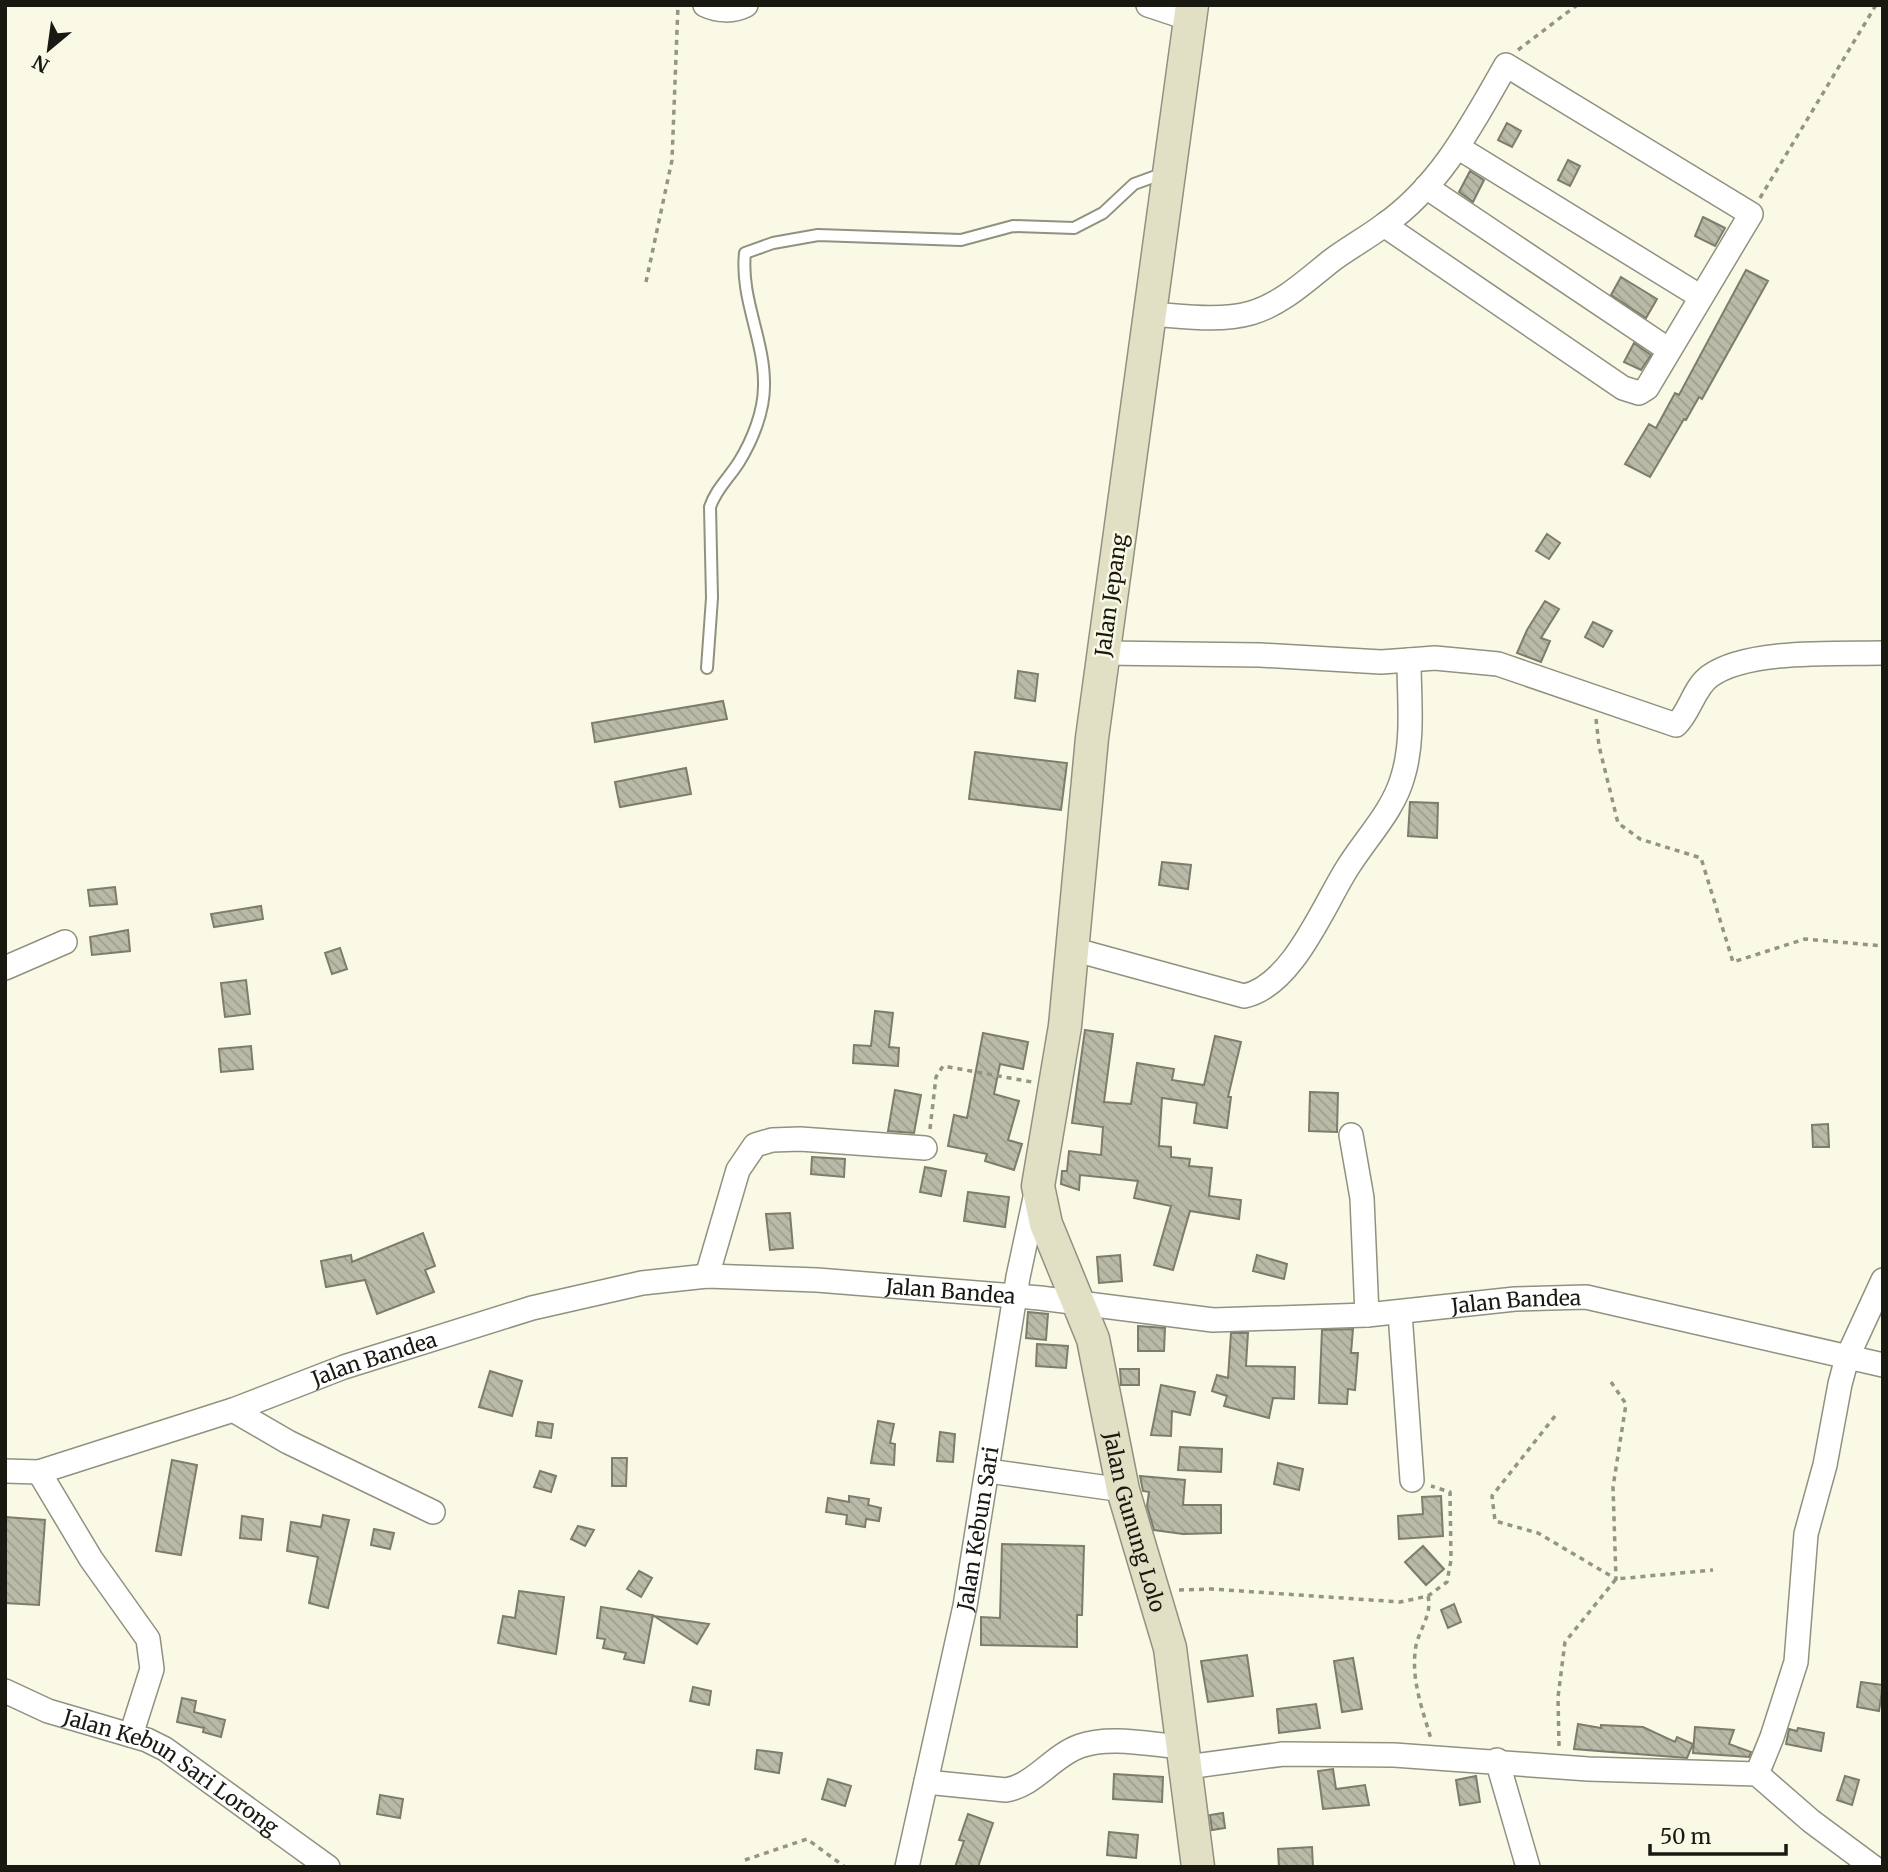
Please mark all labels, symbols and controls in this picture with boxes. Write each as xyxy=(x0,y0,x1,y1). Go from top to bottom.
north arrow xyxy=(14,14,84,84)
text: N xyxy=(28,50,53,78)
street label: Jalan Jepang xyxy=(1089,531,1133,659)
street label: Jalan Bandea xyxy=(884,1272,1016,1309)
street label: Jalan Bandea xyxy=(1449,1284,1581,1319)
street label: Jalan Bandea xyxy=(307,1325,440,1392)
street label: Jalan Gunung Lolo xyxy=(1098,1428,1172,1615)
street label: Jalan Kebun Sari xyxy=(951,1444,1004,1614)
street label: Jalan Kebun Sari Lorong xyxy=(59,1702,284,1841)
scale bar xyxy=(1650,1812,1786,1856)
text: 50 m xyxy=(1660,1823,1711,1850)

